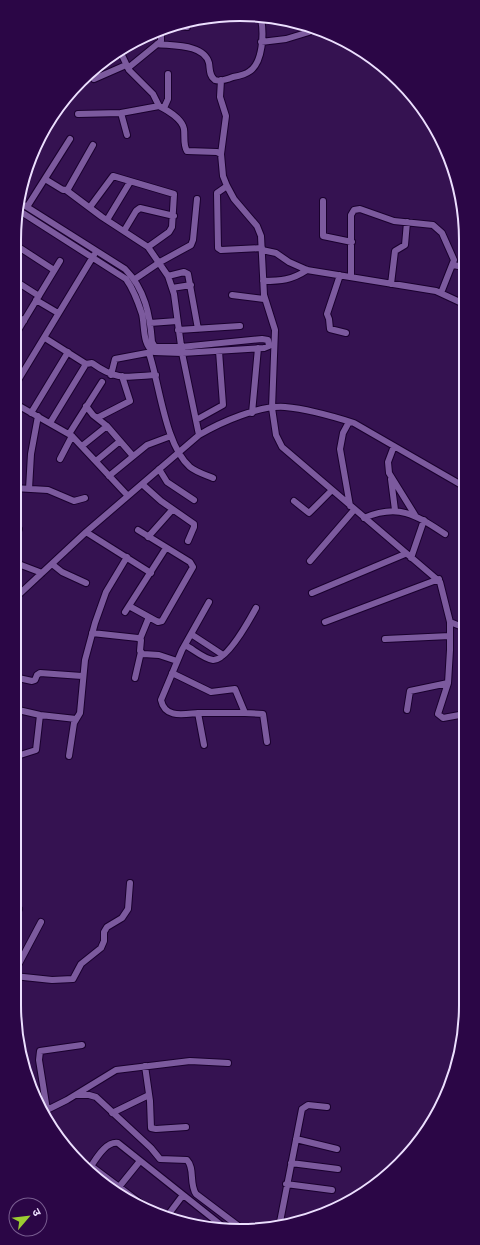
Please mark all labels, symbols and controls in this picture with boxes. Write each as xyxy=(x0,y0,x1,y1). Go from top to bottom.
north arrow xyxy=(8,1197,48,1237)
text: उ xyxy=(29,1207,44,1219)

